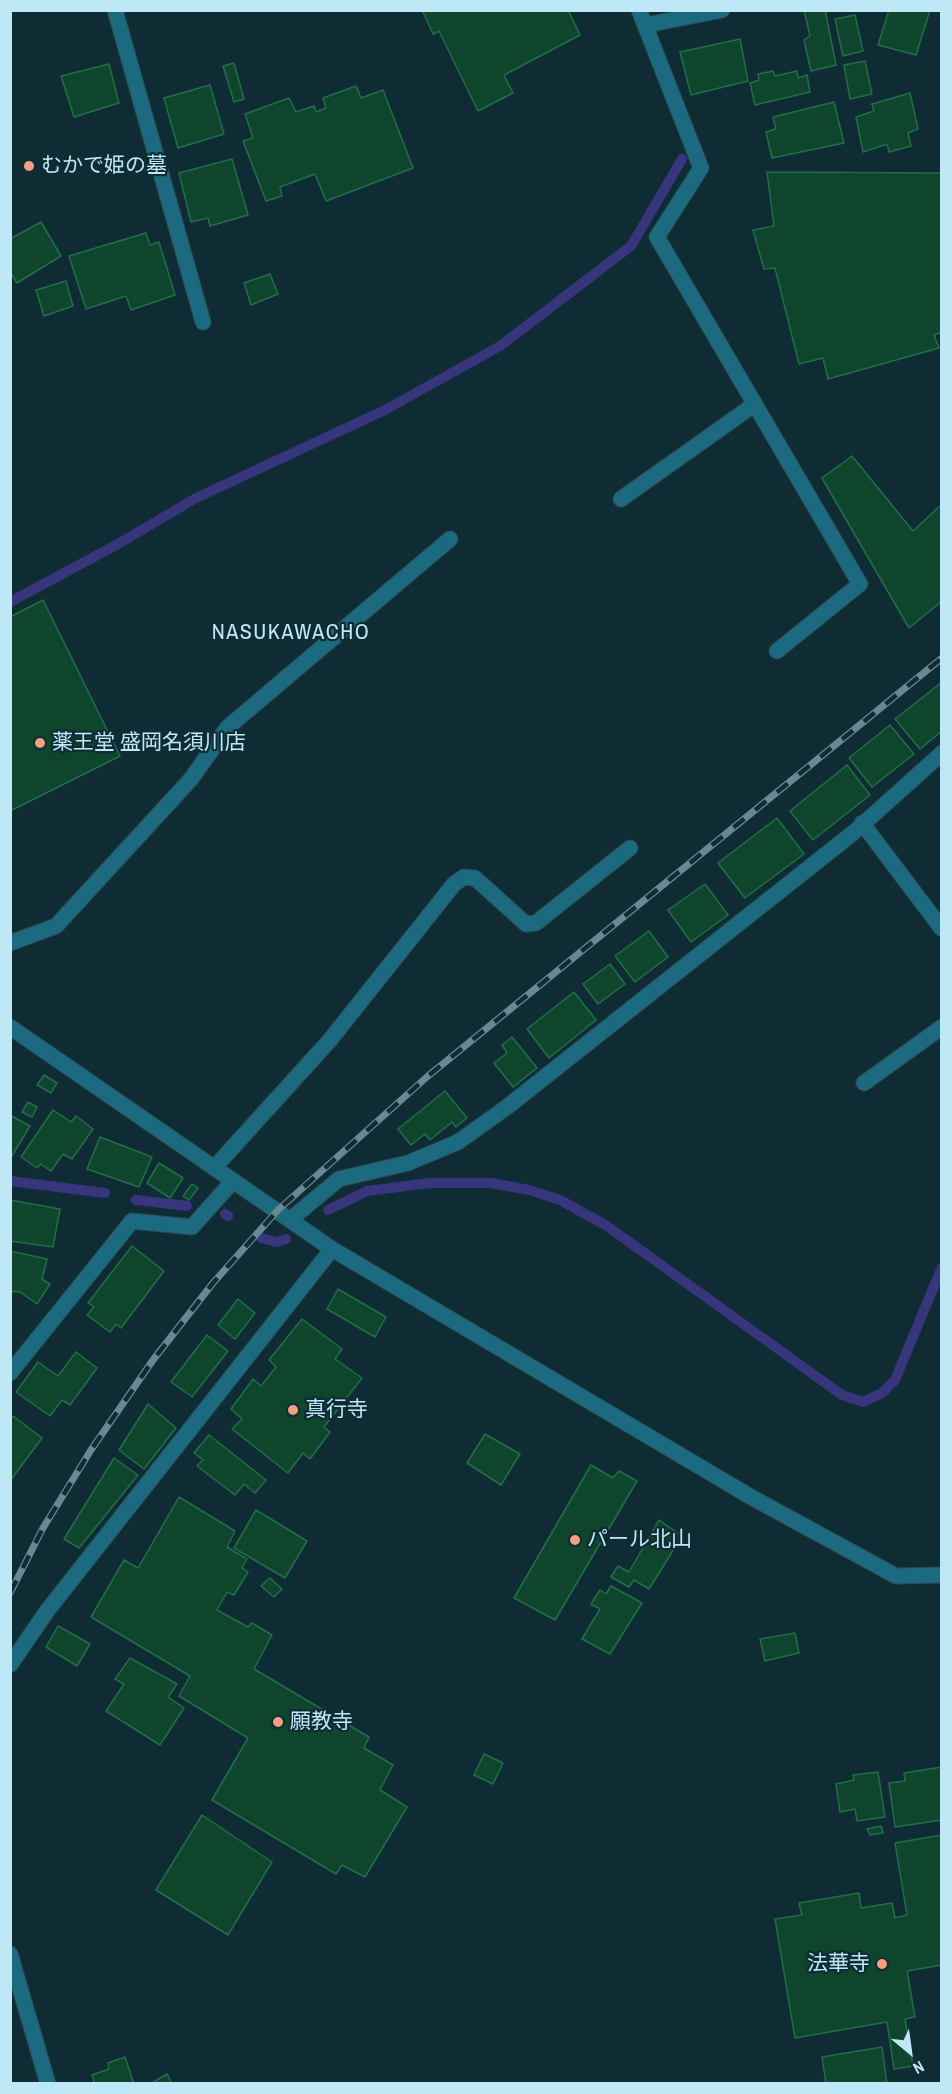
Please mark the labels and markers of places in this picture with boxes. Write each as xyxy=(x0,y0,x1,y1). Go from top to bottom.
place label: むかで姫の墓 xyxy=(41,153,167,179)
marker: むかで姫の墓 xyxy=(22,159,36,173)
place label: 薬王堂 盛岡名須川店 xyxy=(52,730,246,756)
marker: 薬王堂 盛岡名須川店 xyxy=(33,736,47,750)
place label: 真行寺 xyxy=(305,1397,368,1423)
marker: 真行寺 xyxy=(286,1403,300,1417)
place label: パール北山 xyxy=(587,1527,692,1553)
marker: パール北山 xyxy=(568,1533,582,1547)
place label: 願教寺 xyxy=(290,1709,353,1735)
marker: 願教寺 xyxy=(271,1715,285,1729)
place label: 法華寺 xyxy=(807,1951,870,1977)
marker: 法華寺 xyxy=(875,1957,889,1971)

